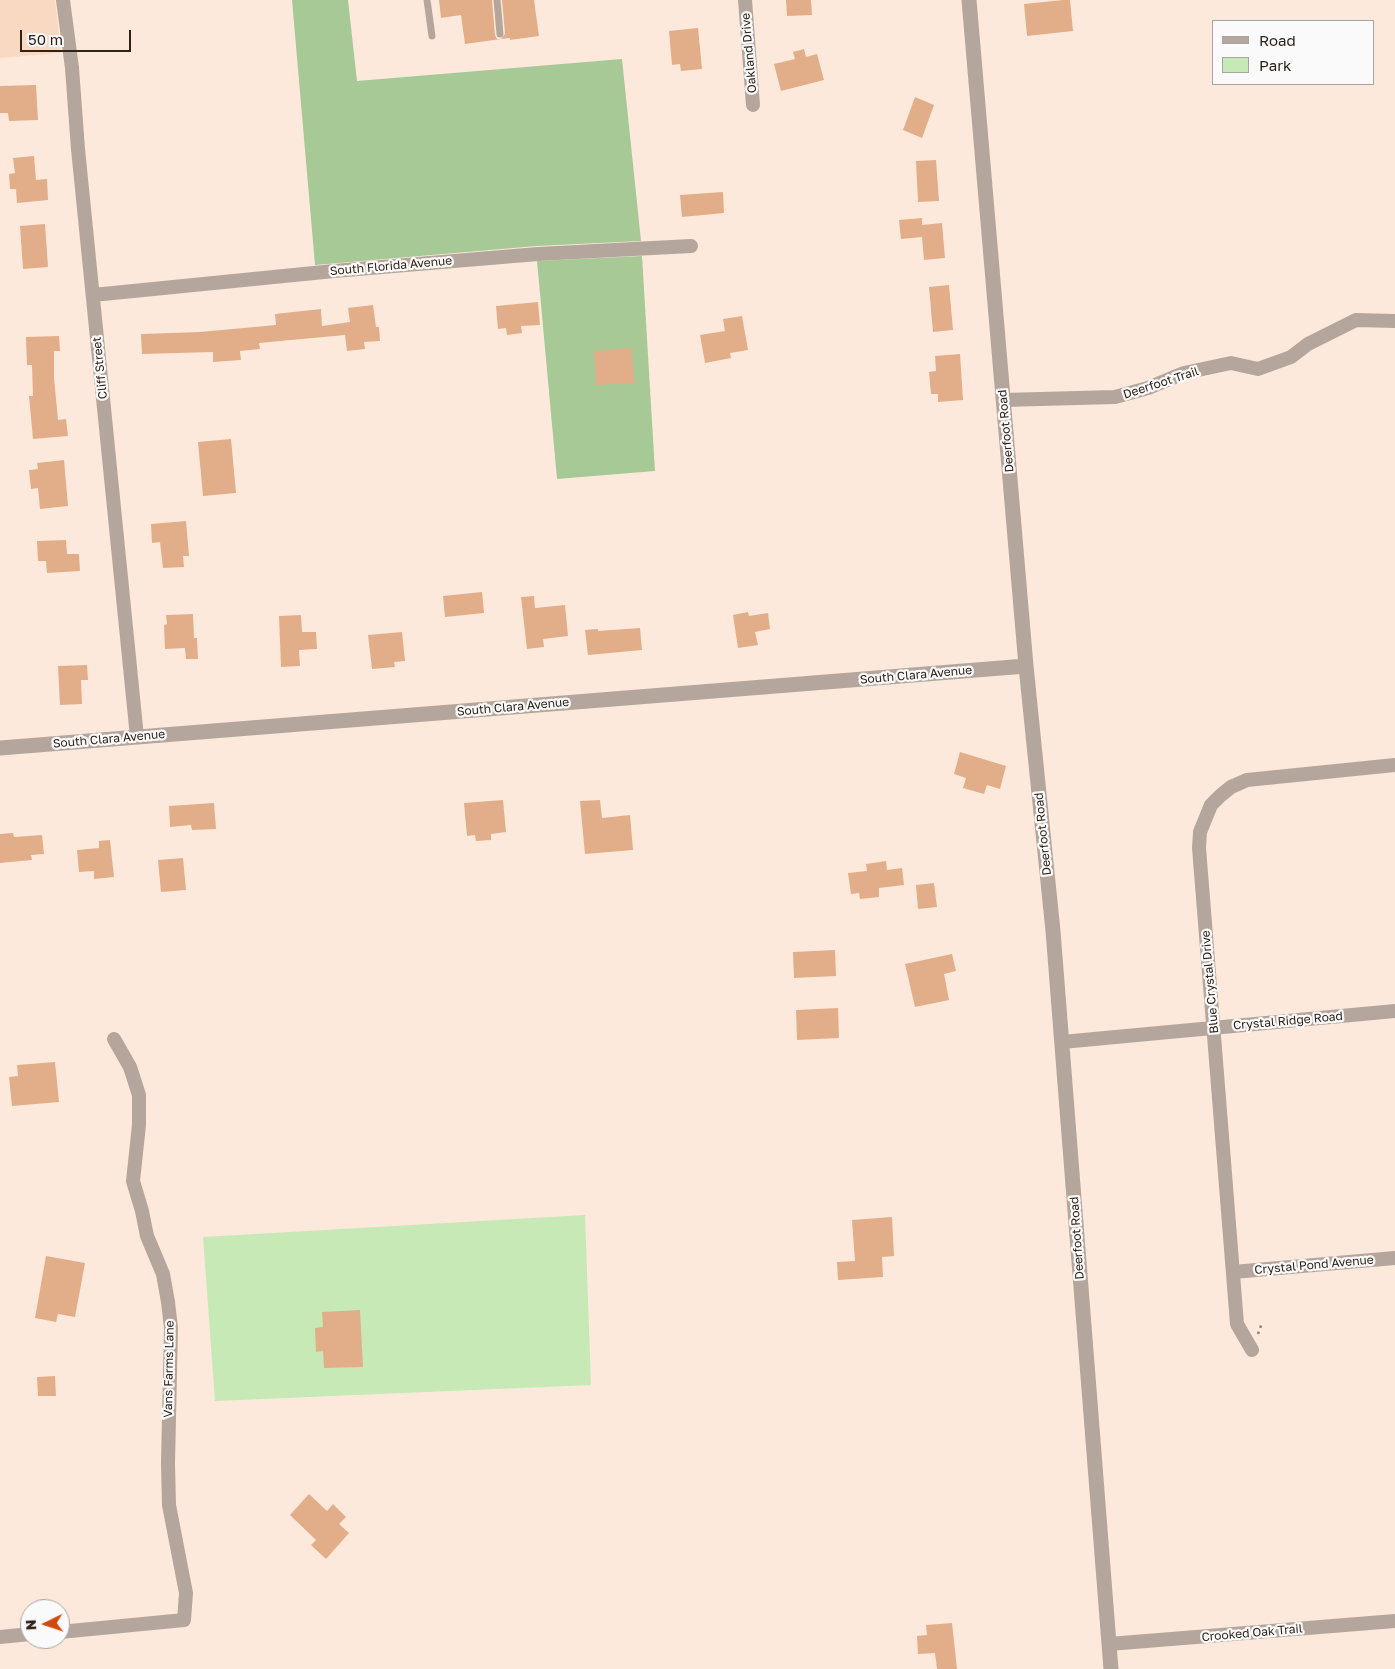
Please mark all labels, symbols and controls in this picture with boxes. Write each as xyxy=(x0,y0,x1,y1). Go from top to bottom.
street label: Oakland Drive xyxy=(738,12,760,94)
scale bar xyxy=(22,20,134,52)
legend xyxy=(1212,20,1375,85)
text: 50 m xyxy=(28,30,63,48)
text: Road xyxy=(1259,31,1296,49)
text: Park xyxy=(1259,56,1291,74)
street label: South Florida Avenue xyxy=(329,253,453,279)
street label: Cliff Street xyxy=(90,336,110,400)
street label: Deerfoot Trail xyxy=(1121,364,1201,402)
street label: Deerfoot Road xyxy=(995,389,1017,473)
street label: South Clara Avenue xyxy=(859,663,973,687)
street label: South Clara Avenue xyxy=(456,695,570,719)
street label: South Clara Avenue xyxy=(52,727,166,751)
street label: Deerfoot Road xyxy=(1031,792,1055,876)
street label: Blue Crystal Drive xyxy=(1198,930,1222,1034)
street label: Crystal Ridge Road xyxy=(1232,1009,1344,1033)
street label: Deerfoot Road xyxy=(1067,1196,1087,1280)
street label: Crystal Pond Avenue xyxy=(1254,1253,1374,1277)
street label: Vans Farms Lane xyxy=(161,1320,177,1418)
north arrow xyxy=(20,1599,70,1649)
text: N xyxy=(22,1619,39,1631)
street label: Crooked Oak Trail xyxy=(1201,1621,1303,1645)

